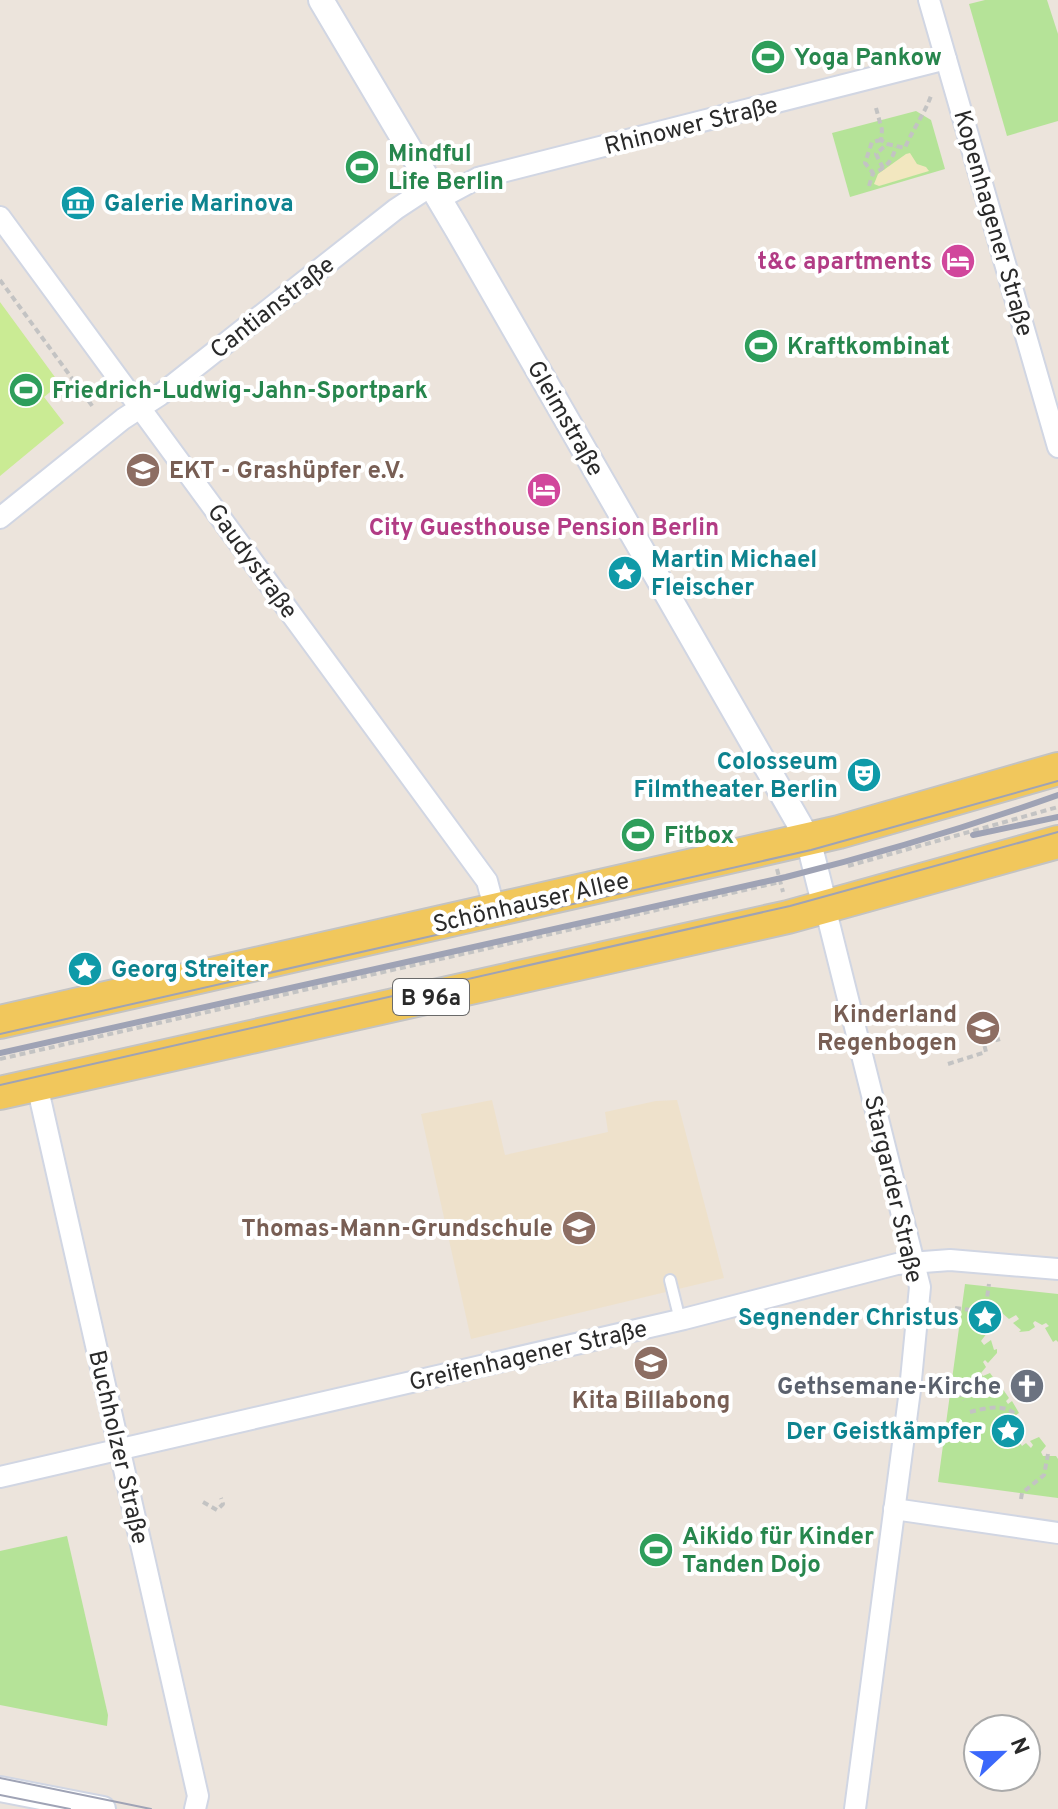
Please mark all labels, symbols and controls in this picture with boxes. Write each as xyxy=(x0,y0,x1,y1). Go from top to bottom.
sports icon: Yoga Pankow xyxy=(749,38,787,76)
place label: Yoga Pankow xyxy=(794,44,942,74)
street label: Rhinower Straße xyxy=(602,91,781,163)
street label: Kopenhagener Straße xyxy=(945,107,1039,340)
place label: Mindful Life Berlin xyxy=(388,140,504,198)
sports icon: Mindful Life Berlin xyxy=(343,148,381,186)
museum icon: Galerie Marinova xyxy=(59,184,97,222)
place label: Galerie Marinova xyxy=(104,190,294,220)
hotel icon: t&c apartments xyxy=(939,242,977,280)
place label: t&c apartments xyxy=(758,248,932,278)
street label: Cantianstraße xyxy=(205,251,341,366)
sports icon: Kraftkombinat xyxy=(742,327,780,365)
place label: Kraftkombinat xyxy=(787,333,950,363)
street label: Gleimstraße xyxy=(519,356,609,482)
sports icon: Friedrich-Ludwig-Jahn-Sportpark xyxy=(7,371,45,409)
place label: Friedrich-Ludwig-Jahn-Sportpark xyxy=(52,377,428,407)
school or university icon: EKT - Grashüpfer e.V. xyxy=(124,451,162,489)
place label: EKT - Grashüpfer e.V. xyxy=(169,457,404,487)
hotel icon: City Guesthouse Pension Berlin xyxy=(525,471,563,509)
street label: Gaudystraße xyxy=(200,499,303,626)
place label: City Guesthouse Pension Berlin xyxy=(369,514,719,544)
place label: Martin Michael Fleischer xyxy=(651,546,817,604)
place icon: Martin Michael Fleischer xyxy=(606,554,644,592)
place label: Colosseum Filmtheater Berlin xyxy=(633,748,838,806)
theatre icon: Colosseum Filmtheater Berlin xyxy=(845,756,883,794)
sports icon: Fitbox xyxy=(619,816,657,854)
place label: Fitbox xyxy=(664,822,735,852)
street label: Schönhauser Allee xyxy=(431,867,632,941)
place icon: Georg Streiter xyxy=(66,950,104,988)
place label: Georg Streiter xyxy=(111,956,269,986)
road number: B 96a xyxy=(393,979,469,1015)
place label: Kinderland Regenbogen xyxy=(817,1001,957,1059)
school or university icon: Kinderland Regenbogen xyxy=(964,1009,1002,1047)
street label: Stargarder Straße xyxy=(856,1093,928,1286)
school or university icon: Thomas-Mann-Grundschule xyxy=(560,1209,598,1247)
place label: Thomas-Mann-Grundschule xyxy=(241,1215,553,1245)
place icon: Segnender Christus xyxy=(966,1298,1004,1336)
place label: Segnender Christus xyxy=(738,1304,959,1334)
street label: Greifenhagener Straße xyxy=(407,1315,650,1399)
school or university icon: Kita Billabong xyxy=(632,1344,670,1382)
street label: Buchholzer Straße xyxy=(80,1348,154,1547)
church icon: Gethsemane-Kirche xyxy=(1008,1367,1046,1405)
place label: Gethsemane-Kirche xyxy=(777,1373,1001,1403)
place label: Kita Billabong xyxy=(572,1387,730,1417)
place icon: Der Geistkämpfer xyxy=(989,1412,1027,1450)
place label: Der Geistkämpfer xyxy=(786,1418,982,1448)
place label: Aikido für Kinder Tanden Dojo xyxy=(682,1523,874,1581)
sports icon: Aikido für Kinder Tanden Dojo xyxy=(637,1531,675,1569)
north arrow xyxy=(962,1713,1042,1793)
text: N xyxy=(1003,1734,1034,1759)

